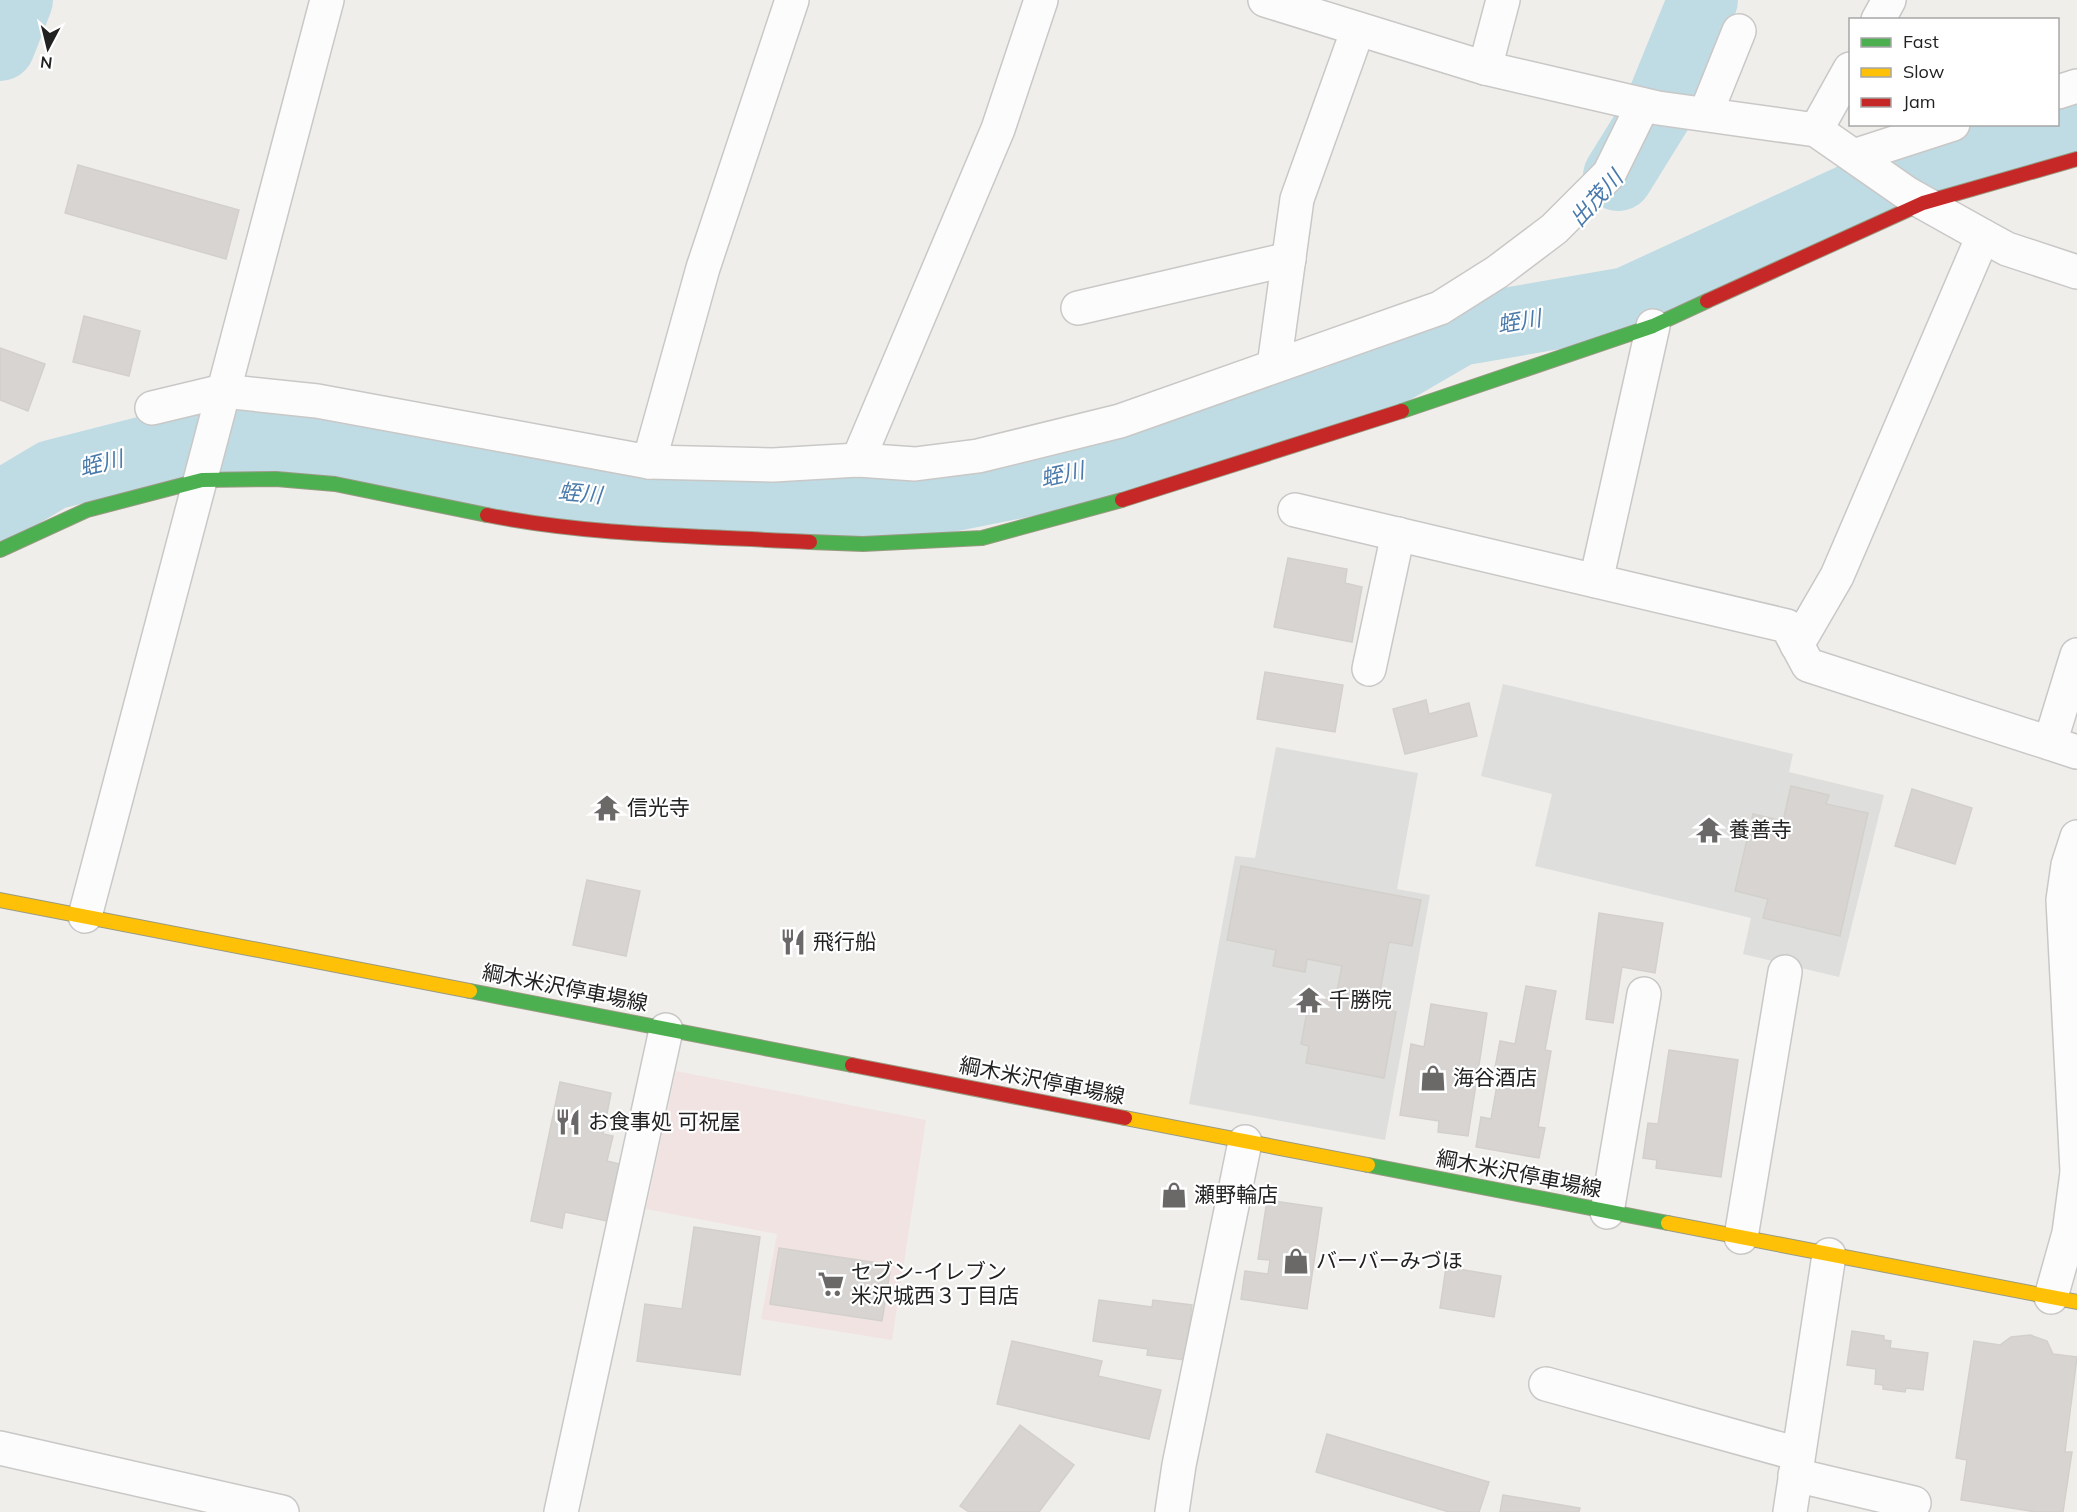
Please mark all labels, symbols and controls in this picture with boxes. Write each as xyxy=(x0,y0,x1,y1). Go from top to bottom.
north arrow xyxy=(18,18,78,78)
legend xyxy=(1849,18,2059,126)
text: Fast xyxy=(1903,30,1939,53)
text: N xyxy=(39,52,53,74)
text: Slow xyxy=(1903,60,1945,83)
text: Jam xyxy=(1903,90,1936,113)
water label: 出茂川 xyxy=(1564,163,1630,232)
water label: 蛭川 xyxy=(1495,303,1545,339)
water label: 蛭川 xyxy=(76,444,128,482)
water label: 蛭川 xyxy=(1038,455,1088,492)
water label: 蛭川 xyxy=(557,477,605,509)
temple icon: 信光寺 xyxy=(592,793,622,823)
place label: 信光寺 xyxy=(627,794,690,820)
temple icon: 養善寺 xyxy=(1694,815,1724,845)
place label: 養善寺 xyxy=(1729,816,1792,842)
restaurant icon: 飛行船 xyxy=(778,927,808,957)
place label: 飛行船 xyxy=(813,928,876,954)
street label: 綱木米沢停車場線 xyxy=(480,958,650,1016)
temple icon: 千勝院 xyxy=(1294,985,1324,1015)
place label: 千勝院 xyxy=(1329,986,1392,1012)
street label: 綱木米沢停車場線 xyxy=(957,1051,1127,1109)
shop icon: 海谷酒店 xyxy=(1418,1063,1448,1093)
place label: 海谷酒店 xyxy=(1453,1064,1537,1090)
restaurant icon: お食事処 可祝屋 xyxy=(553,1107,583,1137)
place label: お食事処 可祝屋 xyxy=(588,1108,740,1134)
street label: 綱木米沢停車場線 xyxy=(1434,1144,1604,1202)
shop icon: 瀬野輪店 xyxy=(1159,1180,1189,1210)
place label: 瀬野輪店 xyxy=(1194,1181,1278,1207)
shop icon: バーバーみづほ xyxy=(1281,1246,1311,1276)
place label: バーバーみづほ xyxy=(1316,1247,1463,1273)
place label: セブン-イレブン 米沢城西３丁目店 xyxy=(851,1258,1019,1308)
supermarket icon: セブン-イレブン 米沢城西３丁目店 xyxy=(816,1269,846,1299)

